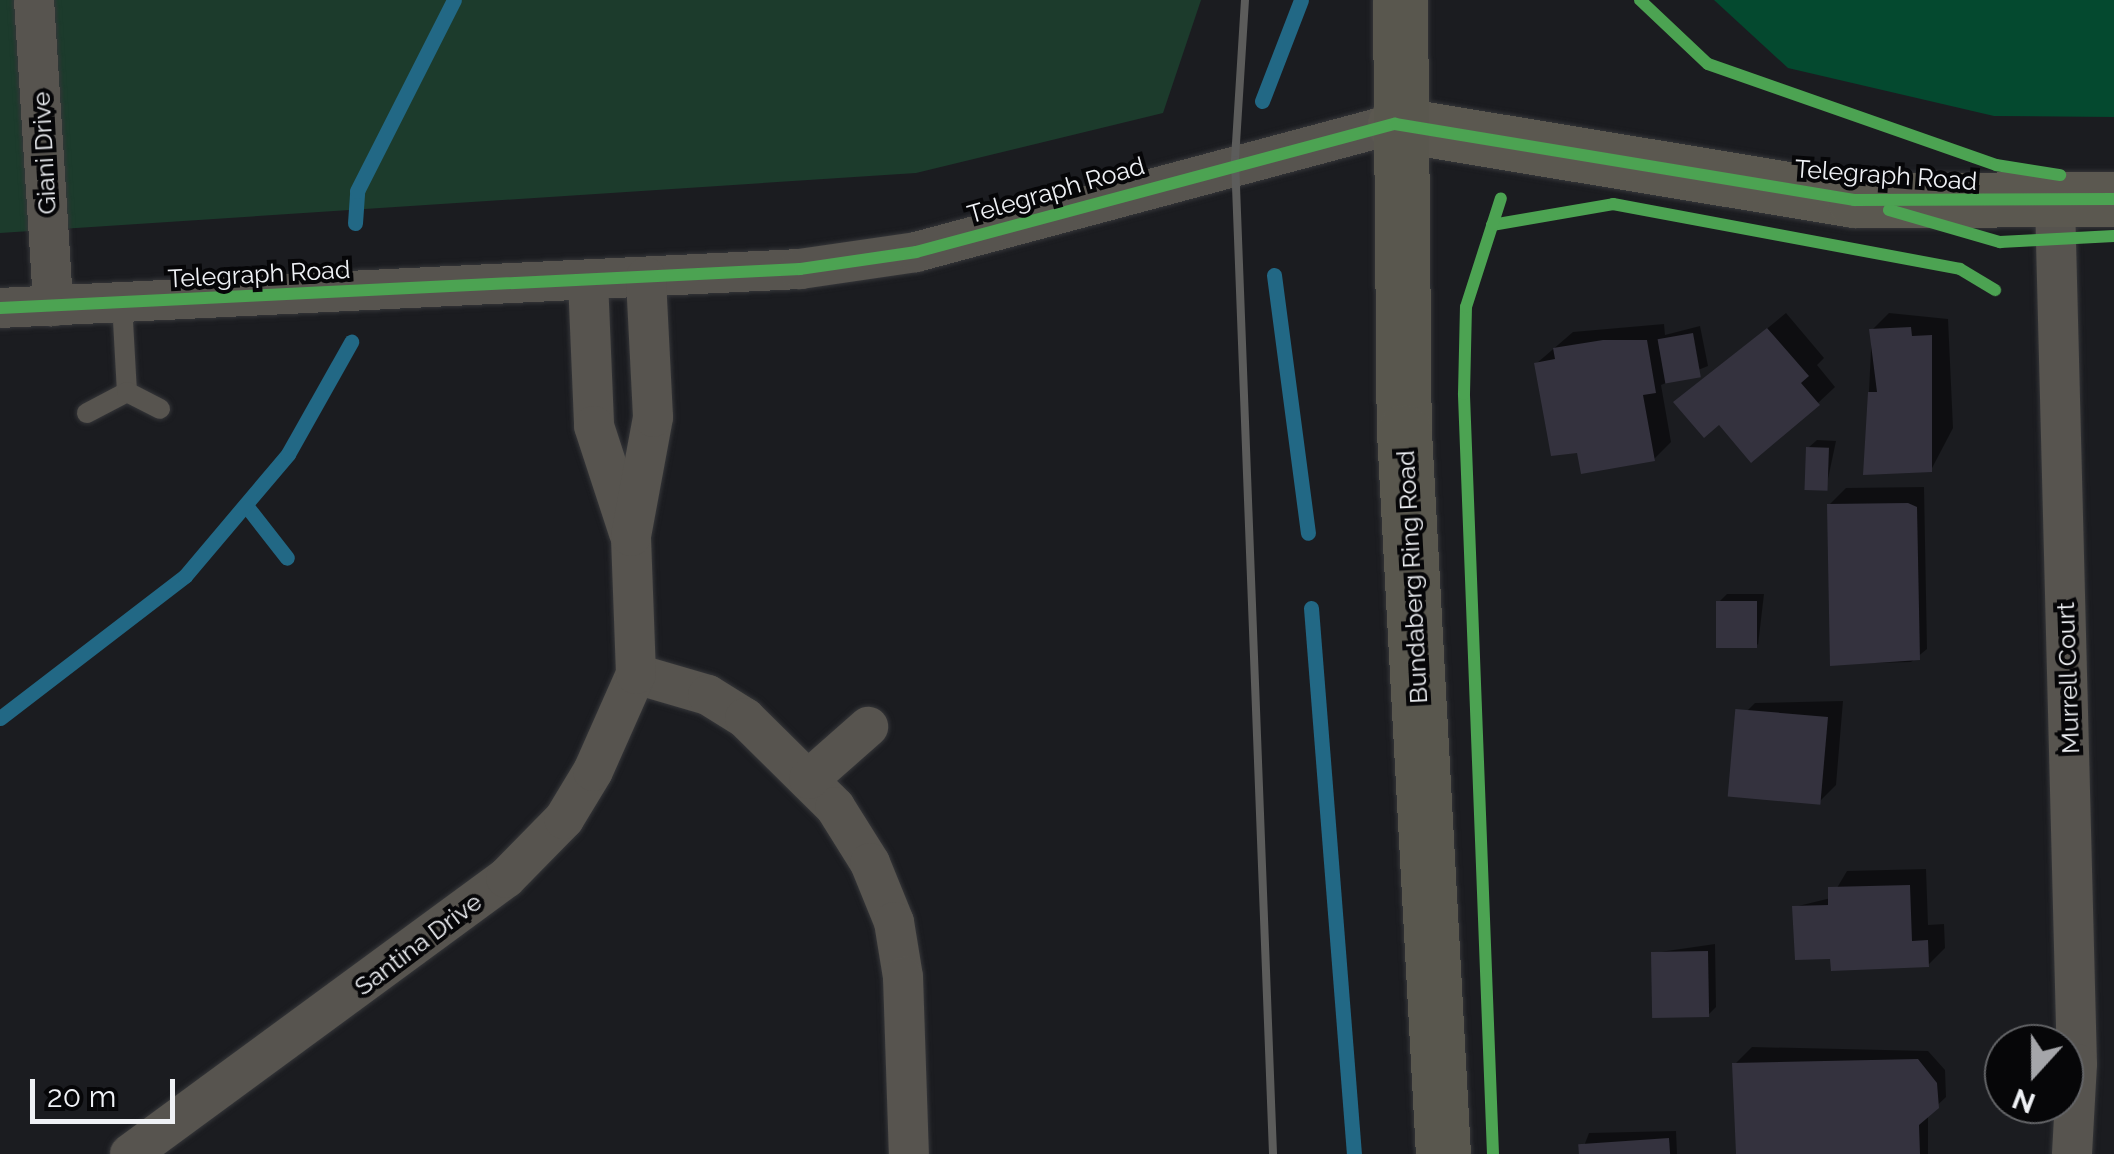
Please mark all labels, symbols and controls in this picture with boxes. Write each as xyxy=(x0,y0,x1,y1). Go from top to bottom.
street label: Giani Drive xyxy=(26,91,62,215)
street label: Telegraph Road xyxy=(964,150,1148,230)
street label: Telegraph Road xyxy=(1794,154,1978,196)
street label: Telegraph Road xyxy=(167,254,351,294)
street label: Bundaberg Ring Road xyxy=(1390,450,1434,704)
street label: Murrell Court xyxy=(2050,601,2086,755)
street label: Santina Drive xyxy=(349,886,487,1002)
north arrow xyxy=(1984,1024,2084,1124)
scale bar xyxy=(35,1059,180,1121)
text: 20 m xyxy=(47,1079,116,1114)
text: N xyxy=(2008,1081,2040,1120)

